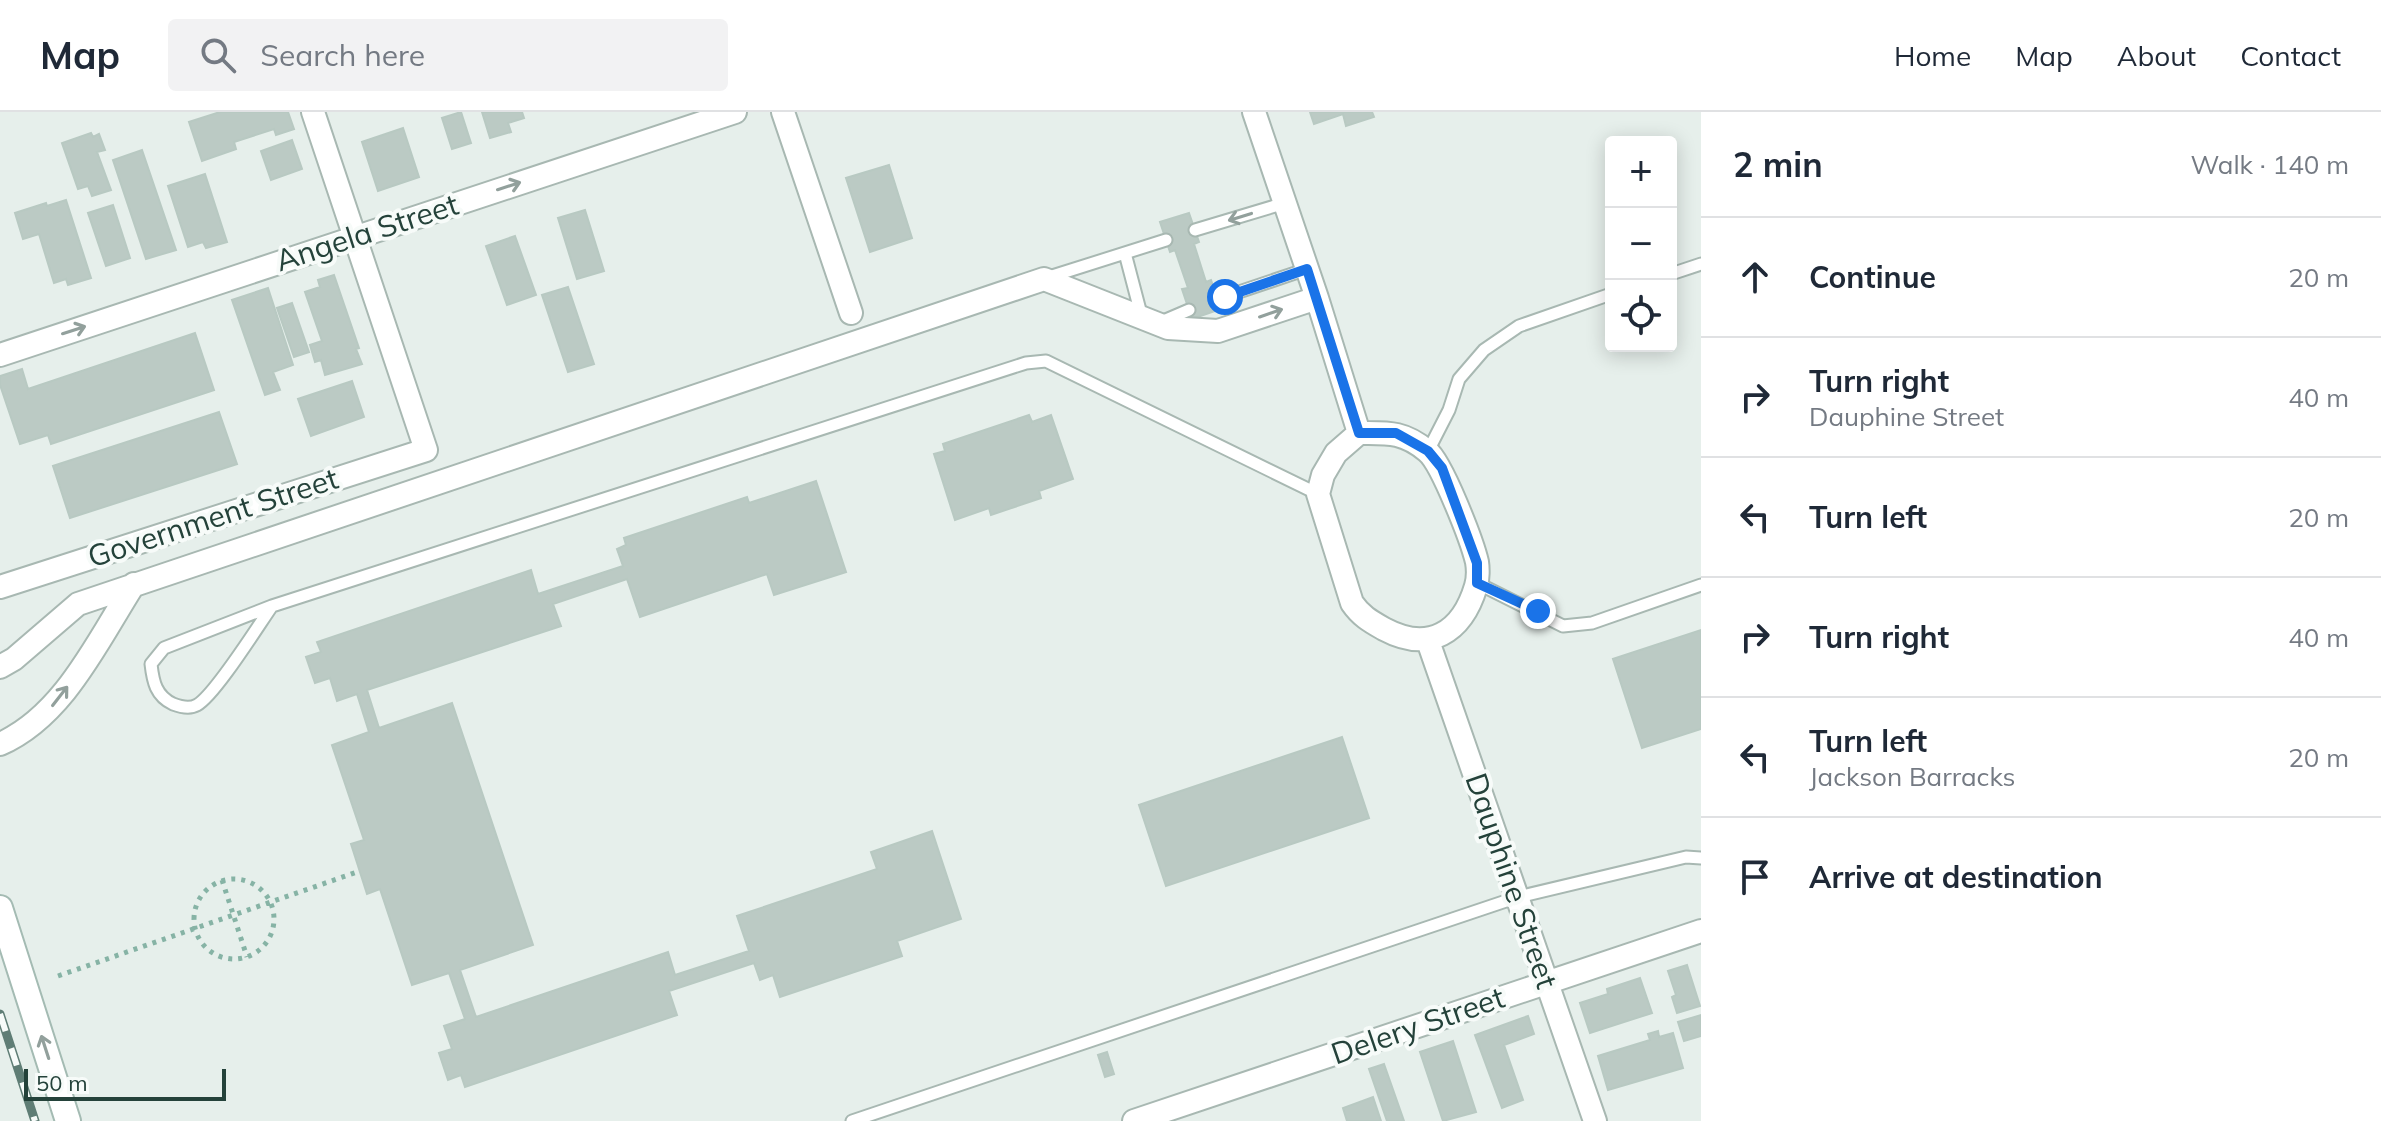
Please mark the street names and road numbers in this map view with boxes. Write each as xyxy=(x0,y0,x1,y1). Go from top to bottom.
street label: Angela Street xyxy=(270,185,463,279)
street label: Government Street xyxy=(83,459,343,575)
street label: Dauphine Street xyxy=(1457,768,1567,993)
street label: Delery Street xyxy=(1326,978,1509,1072)

